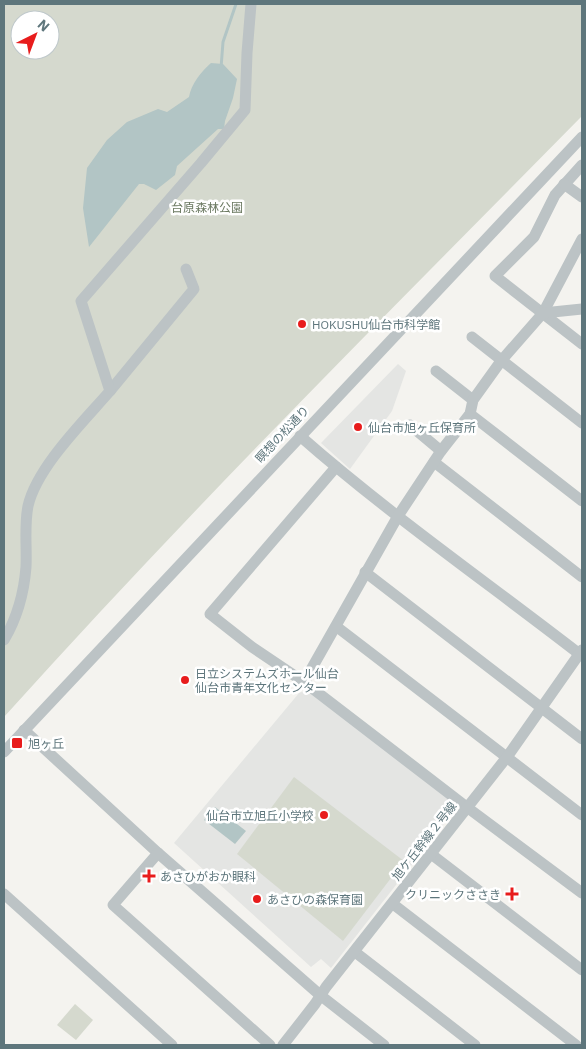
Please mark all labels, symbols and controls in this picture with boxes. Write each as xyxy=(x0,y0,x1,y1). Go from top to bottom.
north arrow xyxy=(10,10,60,60)
text: N xyxy=(34,15,53,35)
park label: 台原森林公園 xyxy=(171,200,243,215)
place label: HOKUSHU仙台市科学館 xyxy=(312,317,440,332)
marker: HOKUSHU仙台市科学館 xyxy=(296,318,308,330)
street label: 瞑想の松通り xyxy=(252,403,312,465)
place label: 仙台市旭ヶ丘保育所 xyxy=(368,420,476,435)
marker: 仙台市旭ヶ丘保育所 xyxy=(352,421,364,433)
place label: 日立システムズホール仙台 仙台市青年文化センター xyxy=(195,666,339,695)
marker: 日立システムズホール仙台 仙台市青年文化センター xyxy=(179,674,191,686)
marker: 旭ヶ丘 xyxy=(10,736,24,750)
place label: 旭ヶ丘 xyxy=(28,736,64,751)
street label: 旭ケ丘幹線２号線 xyxy=(389,799,459,883)
place label: 仙台市立旭丘小学校 xyxy=(206,808,314,823)
marker: 仙台市立旭丘小学校 xyxy=(318,809,330,821)
marker: あさひがおか眼科 xyxy=(142,869,156,883)
place label: あさひがおか眼科 xyxy=(160,869,256,884)
place label: クリニックささき xyxy=(405,887,501,902)
marker: クリニックささき xyxy=(505,887,519,901)
place label: あさひの森保育園 xyxy=(267,892,363,907)
marker: あさひの森保育園 xyxy=(251,893,263,905)

